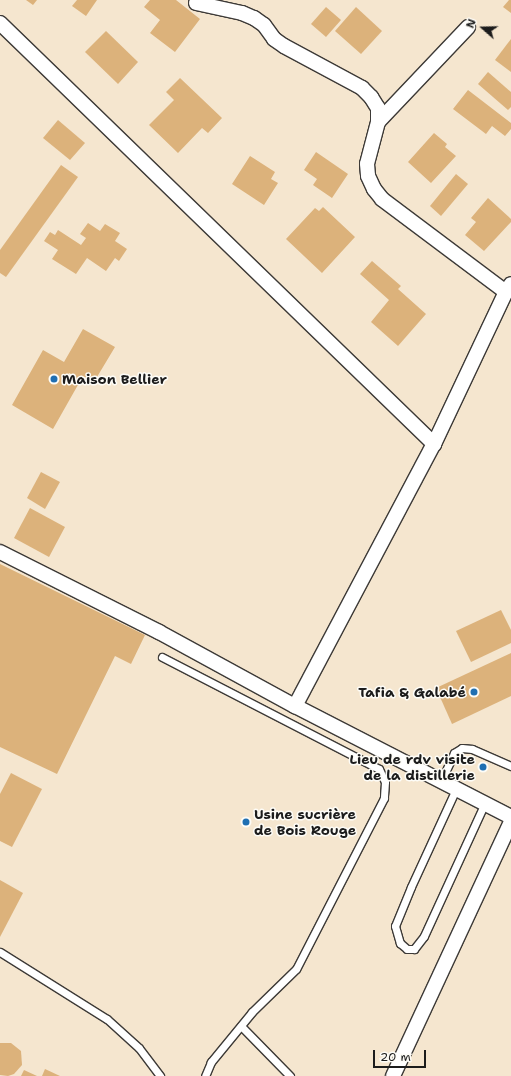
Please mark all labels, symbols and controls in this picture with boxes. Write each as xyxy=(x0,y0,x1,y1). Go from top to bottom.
north arrow xyxy=(463,8,503,48)
text: N xyxy=(463,17,480,30)
place label: Maison Bellier xyxy=(62,371,167,387)
marker: Maison Bellier xyxy=(49,374,59,384)
place label: Tafia & Galabé xyxy=(358,684,466,700)
marker: Tafia & Galabé xyxy=(469,687,479,697)
place label: Lieu de rdv visite de la distillerie xyxy=(350,751,475,784)
marker: Lieu de rdv visite de la distillerie xyxy=(478,762,488,772)
place label: Usine sucrière de Bois Rouge xyxy=(254,806,356,838)
marker: Usine sucrière de Bois Rouge xyxy=(241,817,251,827)
scale bar xyxy=(375,1042,428,1068)
text: 20 m xyxy=(380,1049,411,1065)

